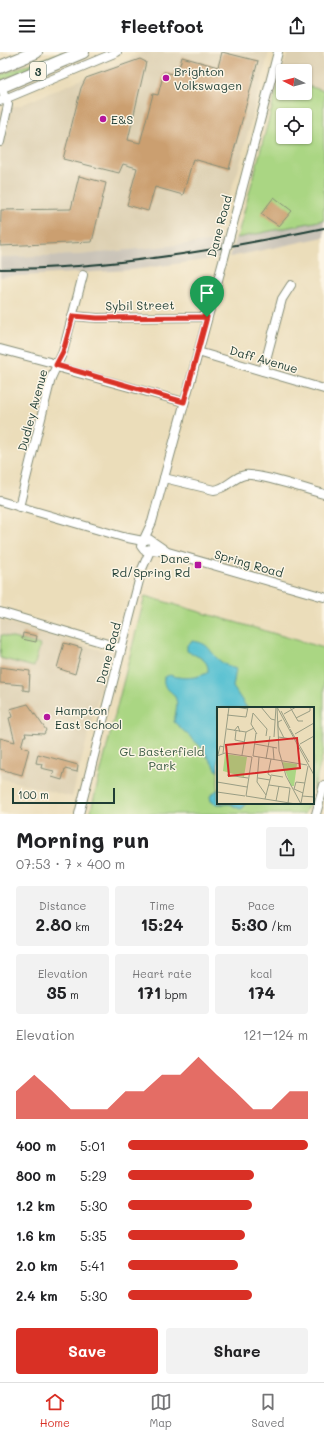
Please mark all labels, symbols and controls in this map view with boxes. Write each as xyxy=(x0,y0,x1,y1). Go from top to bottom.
text: Fleetfoot xyxy=(120,14,204,38)
icon: menu xyxy=(16,15,38,37)
icon: share xyxy=(286,15,308,37)
road number: 3 xyxy=(30,62,46,80)
place label: Brighton Volkswagen xyxy=(174,63,242,93)
north arrow xyxy=(276,64,312,100)
map controls xyxy=(276,64,312,144)
marker: Brighton Volkswagen xyxy=(161,73,171,83)
button: locate xyxy=(276,108,312,144)
place label: E&S xyxy=(111,111,134,127)
marker: E&S xyxy=(98,114,108,124)
street label: Dane Road xyxy=(203,193,235,259)
pin xyxy=(190,276,224,317)
icon: arrive xyxy=(196,282,218,304)
street label: Sybil Street xyxy=(105,296,175,314)
street label: Daff Avenue xyxy=(228,342,300,376)
street label: Dudley Avenue xyxy=(13,367,51,453)
street label: Spring Road xyxy=(213,545,286,581)
place label: Dane Rd/Spring Rd xyxy=(112,550,190,580)
marker: Dane Rd/Spring Rd xyxy=(193,560,203,570)
street label: Dane Road xyxy=(92,620,124,686)
place label: Hampton East School xyxy=(55,702,122,732)
inset map xyxy=(217,707,314,804)
marker: Hampton East School xyxy=(42,712,52,722)
park label: GL Basterfield Park xyxy=(120,743,205,773)
scale bar xyxy=(12,786,115,805)
text: 100 m xyxy=(18,787,49,802)
text: Morning run xyxy=(16,825,149,854)
button: share xyxy=(266,827,308,869)
text: 07:53 · 7 × 400 m xyxy=(16,855,125,872)
text: Distance xyxy=(39,898,86,913)
text: Time xyxy=(149,898,175,913)
text: Pace xyxy=(248,898,275,913)
text: 2.80 xyxy=(35,913,72,935)
text: 15:24 xyxy=(140,913,184,935)
text: 5:30 xyxy=(231,913,268,935)
text: km xyxy=(72,919,90,934)
text: /km xyxy=(268,919,292,934)
text: Elevation xyxy=(38,966,87,981)
text: Heart rate xyxy=(132,966,192,981)
text: kcal xyxy=(250,966,272,981)
text: 35 xyxy=(46,981,67,1003)
text: 171 xyxy=(137,981,161,1003)
text: 174 xyxy=(247,981,275,1003)
text: m xyxy=(67,987,79,1002)
text: bpm xyxy=(161,987,187,1002)
text: Elevation xyxy=(16,1026,74,1043)
text: 121–124 m xyxy=(243,1026,308,1043)
text: 400 m xyxy=(16,1137,56,1154)
text: 5:01 xyxy=(80,1137,105,1154)
text: 800 m xyxy=(16,1167,56,1184)
text: 5:29 xyxy=(80,1167,107,1184)
text: 1.2 km xyxy=(16,1197,55,1214)
text: 5:30 xyxy=(80,1197,107,1214)
text: 1.6 km xyxy=(16,1227,56,1244)
text: 5:35 xyxy=(80,1227,107,1244)
text: 2.0 km xyxy=(16,1257,58,1274)
text: 5:41 xyxy=(80,1257,105,1274)
text: 2.4 km xyxy=(16,1287,58,1304)
text: 5:30 xyxy=(80,1287,107,1304)
button: Save xyxy=(16,1328,158,1374)
button: Share xyxy=(166,1328,308,1374)
tab: Home xyxy=(40,1391,70,1430)
tab: Map xyxy=(149,1391,172,1430)
tab: Saved xyxy=(252,1391,284,1430)

